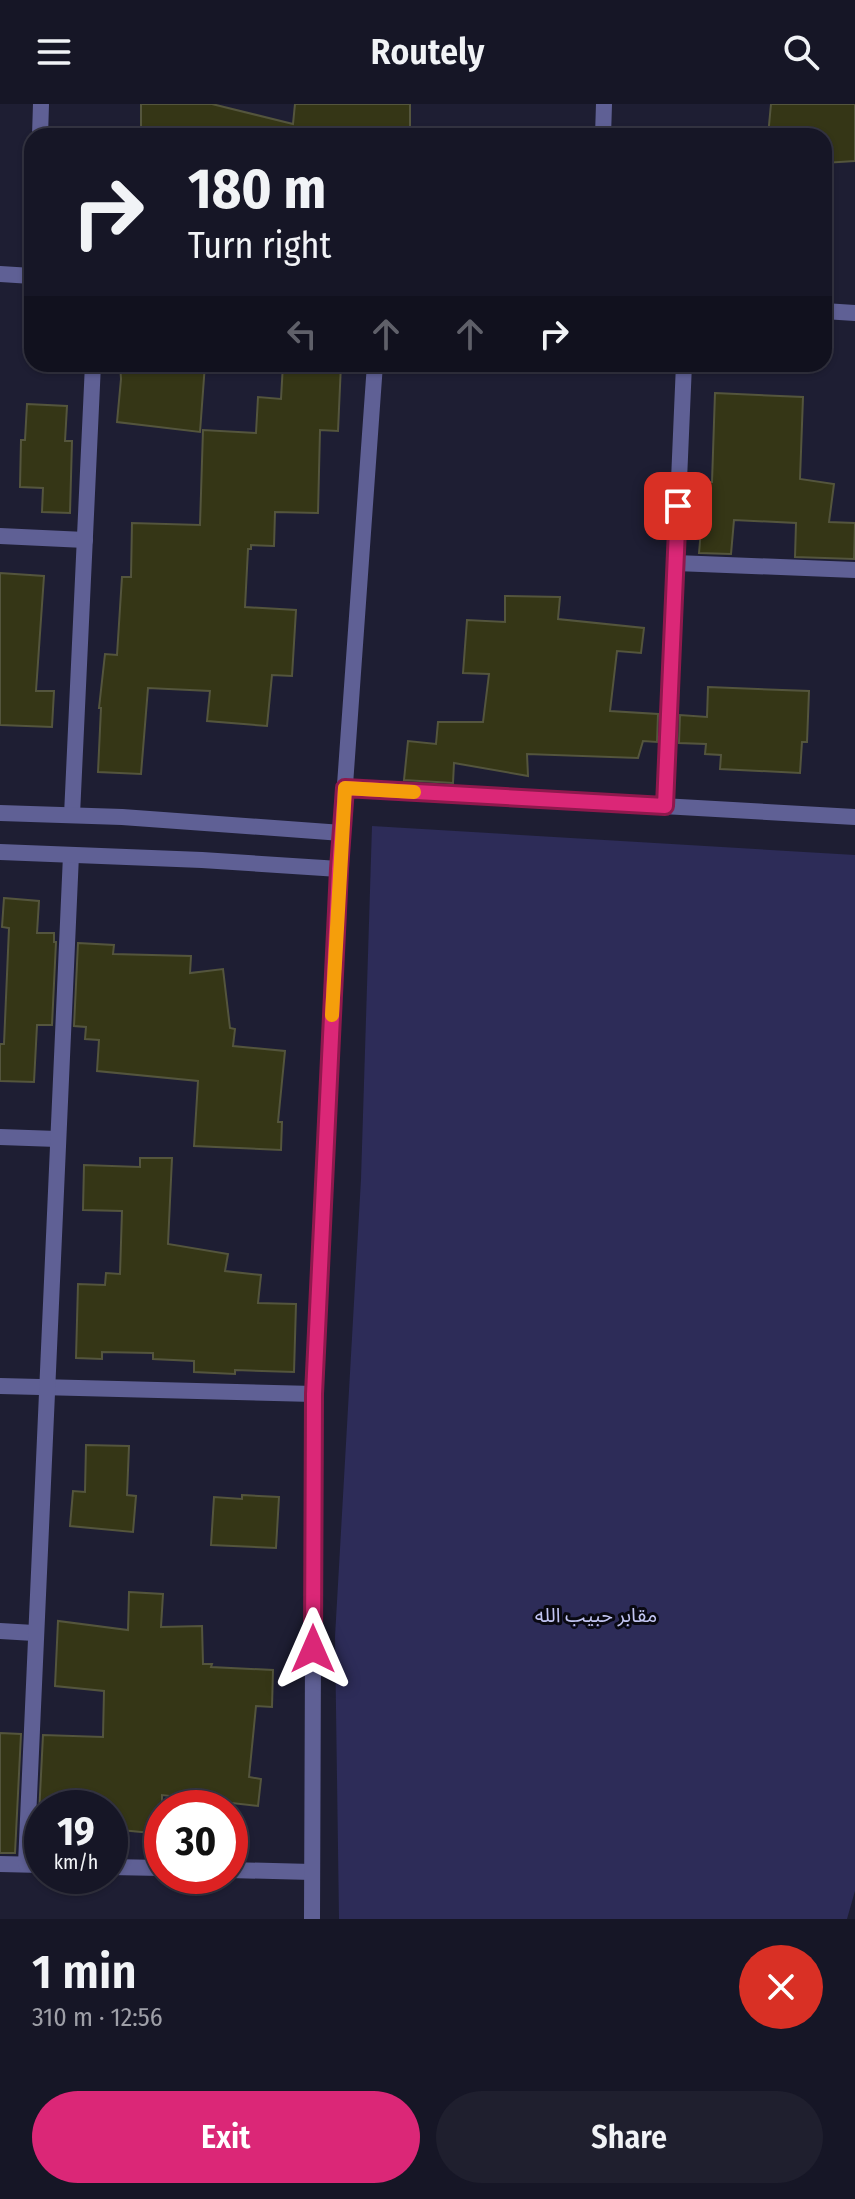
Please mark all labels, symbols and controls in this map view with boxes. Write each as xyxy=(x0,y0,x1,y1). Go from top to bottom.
icon: menu xyxy=(32,30,76,74)
text: Routely xyxy=(371,30,484,74)
icon: search xyxy=(779,30,823,74)
text: 180 m xyxy=(188,156,326,223)
icon: right xyxy=(56,160,160,264)
text: Turn right xyxy=(188,224,331,268)
icon: left xyxy=(280,312,324,356)
icon: ahead xyxy=(364,312,408,356)
icon: ahead xyxy=(448,312,492,356)
icon: right xyxy=(532,312,576,356)
pin xyxy=(644,472,712,540)
icon: arrive xyxy=(656,484,700,528)
park label: مقابر حبيب الله xyxy=(535,1603,657,1627)
position arrow xyxy=(271,1607,355,1691)
speed limit sign: 30 xyxy=(144,1790,248,1894)
text: 19 xyxy=(57,1808,95,1856)
text: km/h xyxy=(54,1850,98,1874)
text: 1 min xyxy=(32,1943,137,2001)
button: close xyxy=(739,1945,823,2029)
text: 310 m · 12:56 xyxy=(32,2002,163,2033)
button: Exit xyxy=(32,2091,420,2183)
button: Share xyxy=(436,2091,823,2183)

